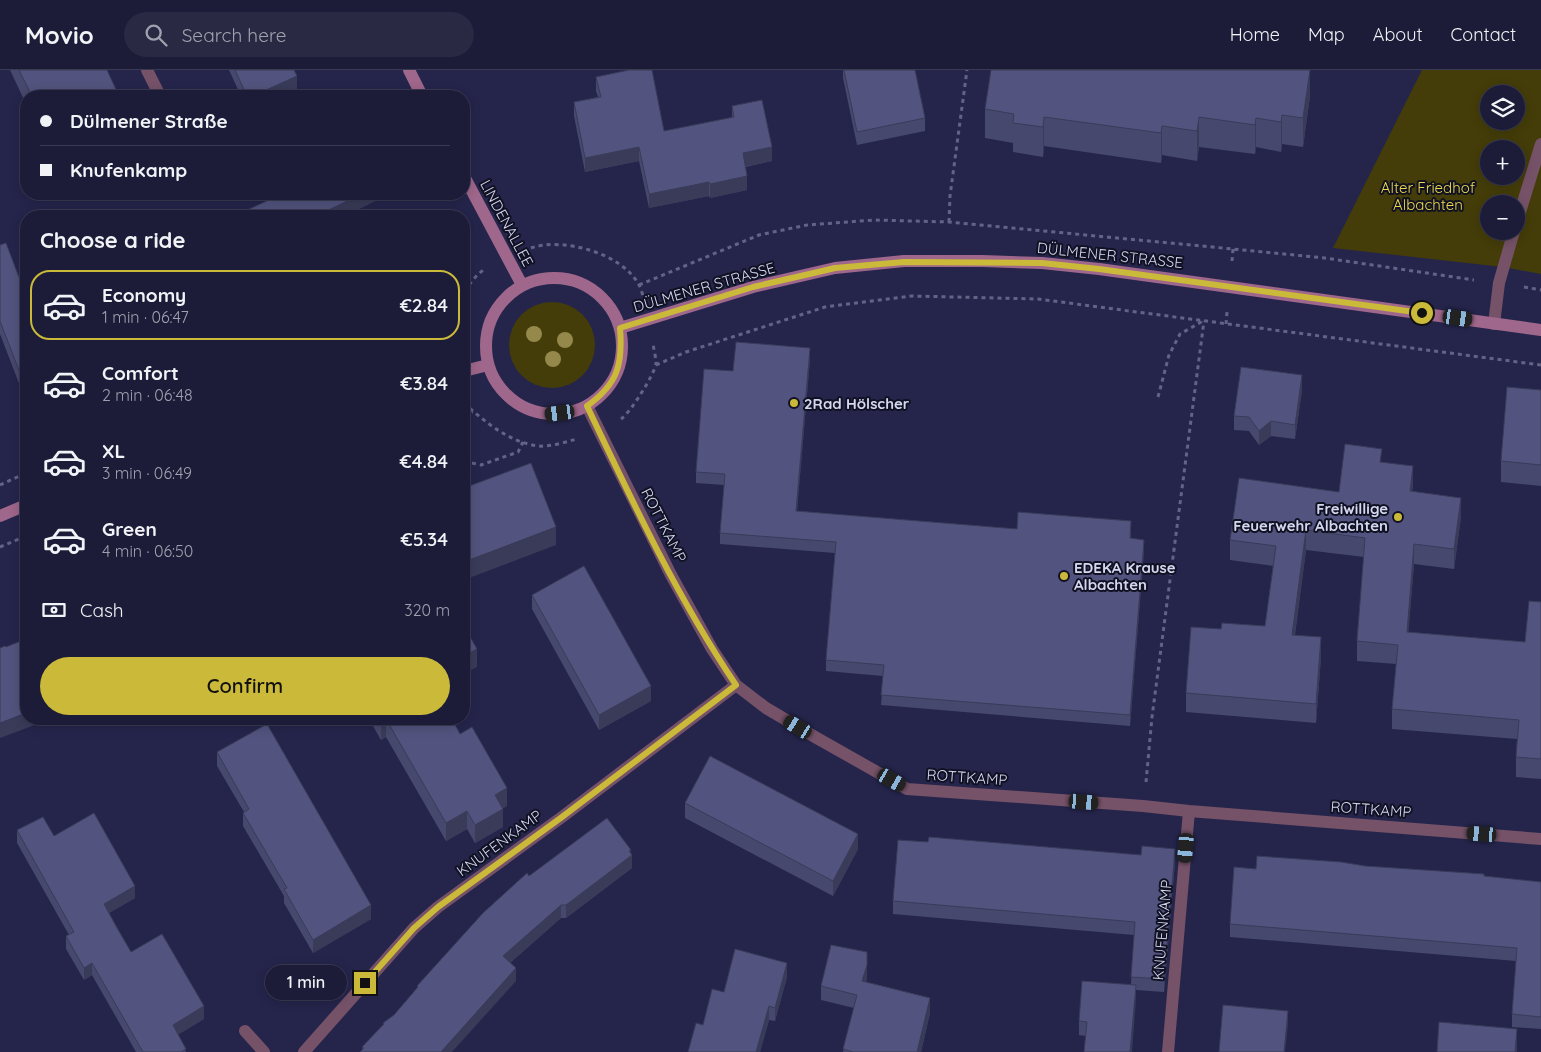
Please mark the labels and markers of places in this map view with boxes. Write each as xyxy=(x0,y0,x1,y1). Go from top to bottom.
place label: 2Rad Hölscher xyxy=(804,394,910,413)
marker: 2Rad Hölscher xyxy=(788,397,800,409)
place label: Freiwillige Feuerwehr Albachten xyxy=(1233,499,1388,535)
marker: Freiwillige Feuerwehr Albachten xyxy=(1392,511,1404,523)
place label: EDEKA Krause Albachten xyxy=(1074,558,1176,594)
marker: EDEKA Krause Albachten xyxy=(1058,570,1070,582)

